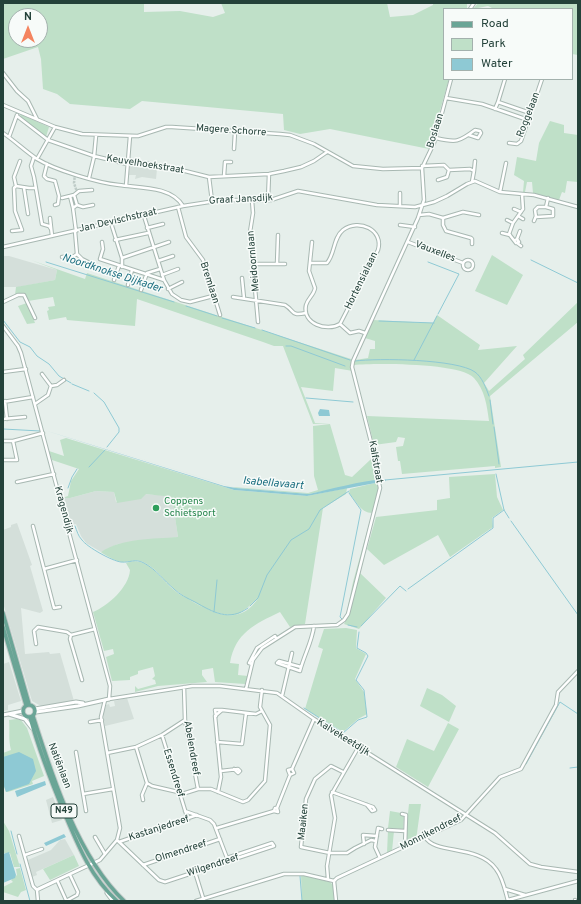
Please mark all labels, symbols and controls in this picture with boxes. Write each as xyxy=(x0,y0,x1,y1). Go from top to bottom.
north arrow xyxy=(8,8,48,48)
legend xyxy=(443,8,573,80)
text: N xyxy=(24,10,32,24)
text: Road xyxy=(481,16,509,32)
text: Park xyxy=(481,36,506,52)
text: Water xyxy=(481,56,513,72)
street label: Roggelaan xyxy=(515,91,543,139)
street label: Boslaan xyxy=(425,112,447,150)
street label: Magere Schorre xyxy=(195,123,267,139)
street label: Keuvelhoekstraat xyxy=(105,153,185,177)
street label: Graaf Jansdijk xyxy=(209,192,273,208)
street label: Jan Devischstraat xyxy=(78,206,158,236)
street label: Meidoornlaan xyxy=(245,230,263,292)
street label: Vauxelles xyxy=(413,239,457,265)
street label: Hortensialaan xyxy=(343,250,381,312)
water label: Noordknokse Dijkader xyxy=(60,252,164,296)
street label: Bremlaan xyxy=(197,261,221,305)
street label: Kalfstraat xyxy=(365,440,385,484)
water label: Isabellavaart xyxy=(242,475,304,493)
street label: Kragendijk xyxy=(51,485,75,535)
place label: Coppens Schietsport xyxy=(164,496,216,520)
marker: Coppens Schietsport xyxy=(151,503,161,513)
street label: Kalvekeetdijk xyxy=(314,717,372,759)
street label: Abelendreef xyxy=(180,720,202,776)
street label: Natiënlaan xyxy=(45,741,73,791)
street label: Essendreef xyxy=(160,747,186,799)
street label: Maaiken xyxy=(296,803,312,841)
road number: N49 xyxy=(51,804,77,818)
street label: Monnikendreef xyxy=(398,812,464,854)
street label: Kastanjedreef xyxy=(127,814,191,844)
street label: Olmendreef xyxy=(154,838,208,866)
street label: Wilgendreef xyxy=(186,852,240,880)

